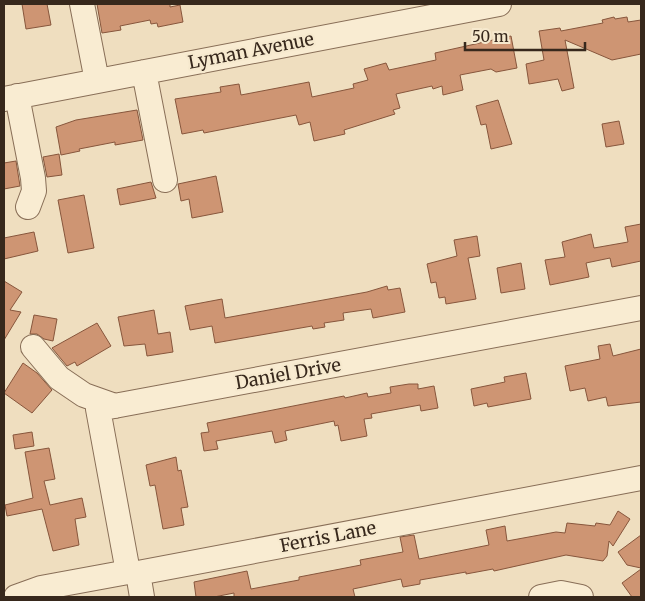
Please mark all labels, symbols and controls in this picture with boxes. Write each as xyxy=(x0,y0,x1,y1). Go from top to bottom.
scale bar xyxy=(465,20,585,52)
street label: Lyman Avenue xyxy=(186,27,316,74)
text: 50 m xyxy=(472,27,509,46)
street label: Daniel Drive xyxy=(233,353,343,394)
street label: Ferris Lane xyxy=(278,516,378,557)

